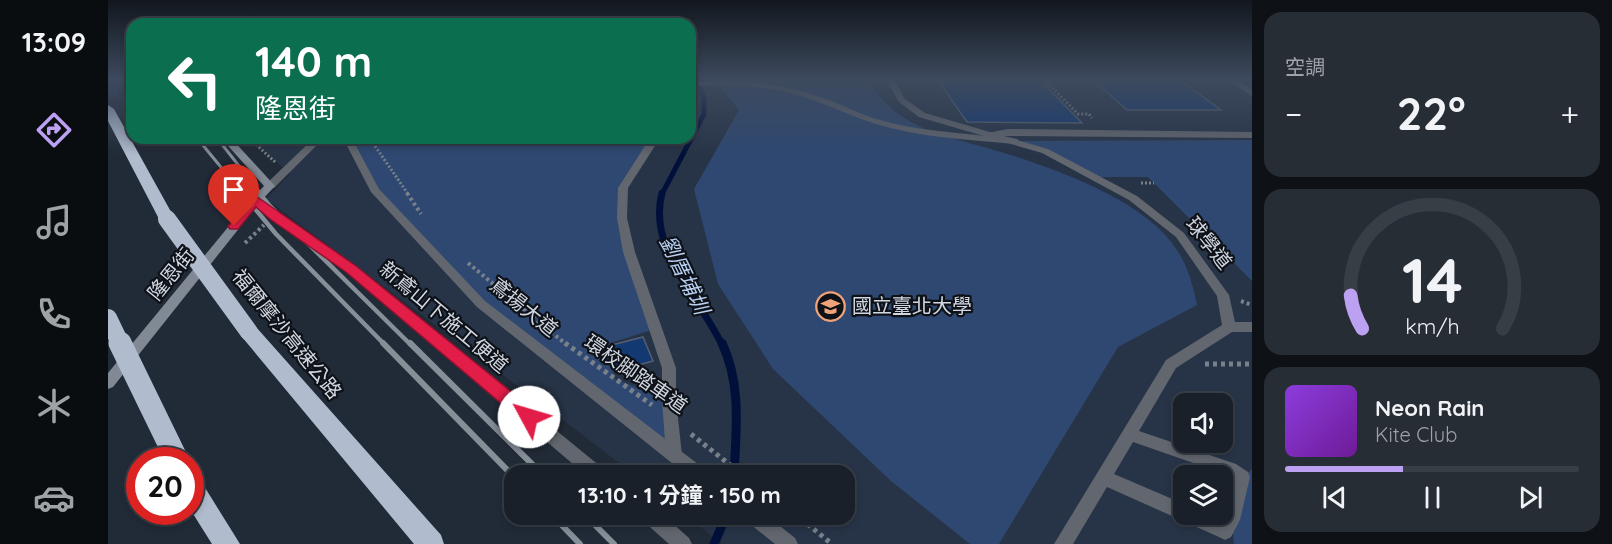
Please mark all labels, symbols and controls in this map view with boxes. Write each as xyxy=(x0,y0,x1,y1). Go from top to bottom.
text: 13:09 xyxy=(22,25,86,59)
text: 140 m xyxy=(255,35,372,88)
icon: left xyxy=(156,42,234,120)
text: 空調 xyxy=(1285,54,1325,79)
text: 22° xyxy=(1397,85,1466,141)
text: 隆恩街 xyxy=(255,91,336,125)
text: − xyxy=(1285,93,1302,134)
text: + xyxy=(1560,93,1579,134)
icon: directions xyxy=(33,109,75,151)
pin xyxy=(208,164,259,226)
icon: arrive xyxy=(217,173,250,206)
icon: music xyxy=(33,201,75,243)
street label: 球學道 xyxy=(1181,212,1238,274)
water label: 劉厝埔圳 xyxy=(655,231,716,321)
text: 14 xyxy=(1402,241,1462,319)
street label: 隆恩街 xyxy=(142,243,199,305)
street label: 新鳶山下施工便道 xyxy=(375,256,514,378)
street label: 福爾摩沙高速公路 xyxy=(227,264,347,404)
street label: 鳶揚大道 xyxy=(485,272,563,341)
school or university icon: 國立臺北大學 xyxy=(815,290,847,322)
icon: phone xyxy=(33,293,75,335)
place label: 國立臺北大學 xyxy=(852,293,972,318)
text: km/h xyxy=(1405,313,1459,339)
street label: 環校脚踏車道 xyxy=(580,329,693,418)
icon: climate xyxy=(33,385,75,427)
position arrow xyxy=(497,385,561,449)
map controls xyxy=(1173,393,1233,525)
button: sound xyxy=(1173,393,1233,453)
text: Neon Rain xyxy=(1375,394,1484,422)
text: Kite Club xyxy=(1375,422,1457,447)
speed limit sign: 20 xyxy=(126,447,204,525)
button: layers xyxy=(1173,465,1233,525)
icon: car xyxy=(33,477,75,519)
text: 13:10 · 1 分鐘 · 150 m xyxy=(578,481,781,509)
icon: previous xyxy=(1318,481,1351,514)
icon: pause xyxy=(1416,481,1449,514)
icon: next xyxy=(1514,481,1547,514)

